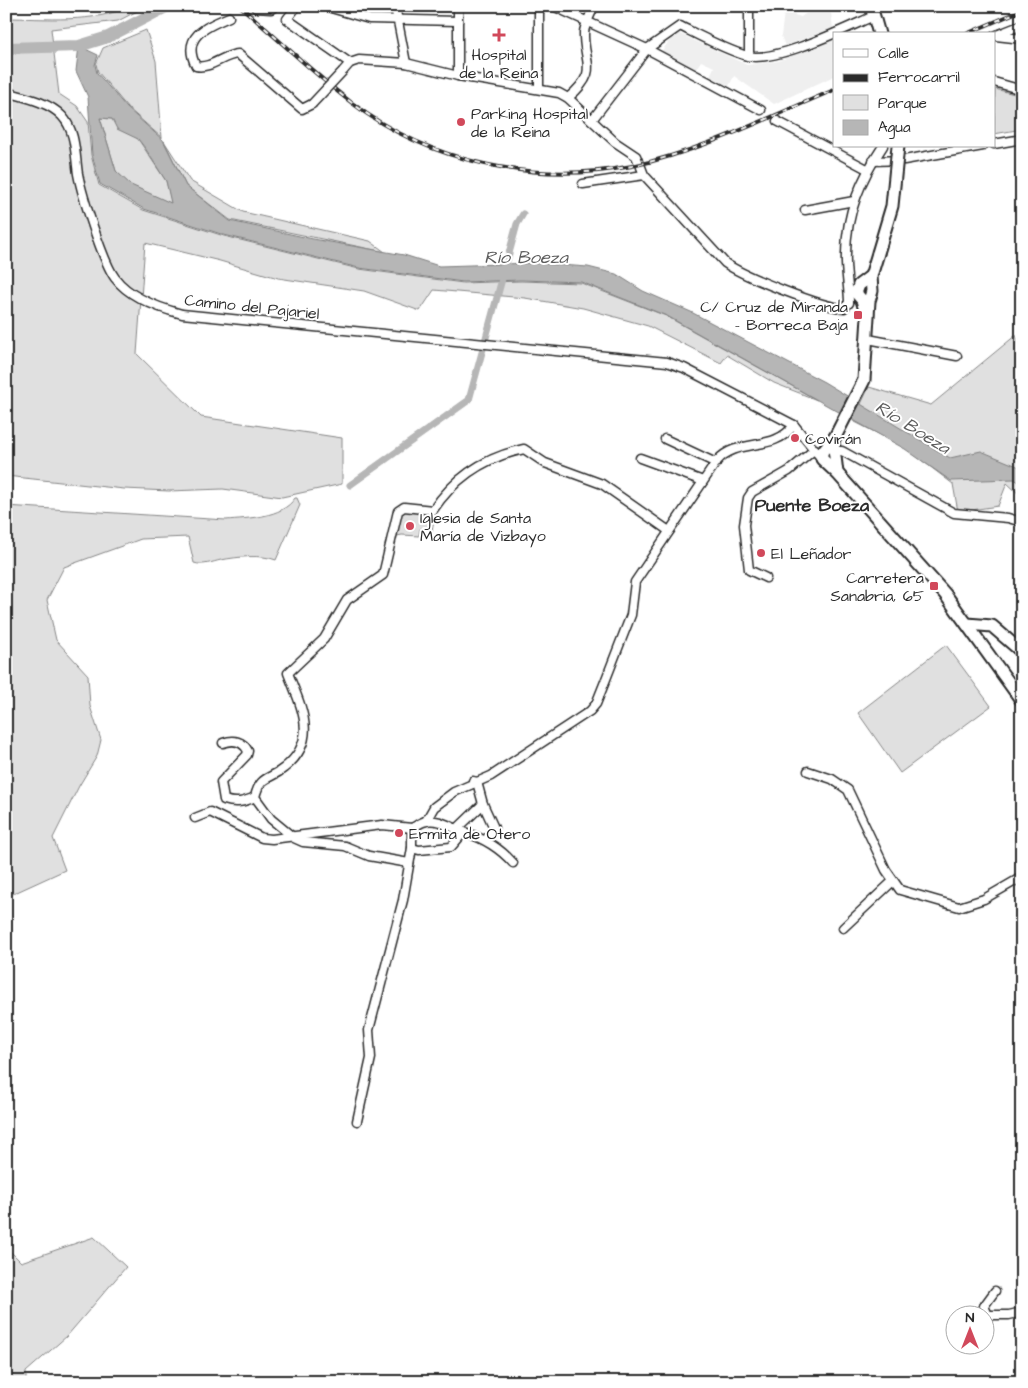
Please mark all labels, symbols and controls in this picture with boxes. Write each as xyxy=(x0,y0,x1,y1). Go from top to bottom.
marker: Hospital de la Reina xyxy=(492,28,506,42)
legend xyxy=(833,32,996,148)
text: Calle xyxy=(878,43,909,64)
place label: Hospital de la Reina xyxy=(460,44,538,84)
text: Ferrocarril xyxy=(878,67,960,88)
text: Parque xyxy=(878,93,927,114)
place label: Parking Hospital de la Reina xyxy=(471,103,588,143)
marker: Parking Hospital de la Reina xyxy=(455,116,467,128)
text: Agua xyxy=(878,117,911,139)
water label: Río Boeza xyxy=(484,245,569,270)
street label: Camino del Pajariel xyxy=(183,289,320,325)
place label: C/ Cruz de Miranda - Borreca Baja xyxy=(700,296,848,336)
marker: C/ Cruz de Miranda - Borreca Baja xyxy=(852,309,864,321)
water label: Río Boeza xyxy=(871,395,956,461)
place label: Covirán xyxy=(805,428,861,450)
marker: Covirán xyxy=(789,432,801,444)
district label: Puente Boeza xyxy=(755,493,870,518)
place label: Iglesia de Santa María de Vizbayo xyxy=(420,507,546,548)
marker: Iglesia de Santa María de Vizbayo xyxy=(404,520,416,532)
place label: El Leñador xyxy=(771,543,851,565)
marker: El Leñador xyxy=(755,547,767,559)
place label: Carretera Sanabria, 65 xyxy=(830,567,925,607)
marker: Carretera Sanabria, 65 xyxy=(928,580,940,592)
place label: Ermita de Otero xyxy=(409,823,530,845)
marker: Ermita de Otero xyxy=(393,827,405,839)
north arrow xyxy=(946,1306,996,1356)
text: N xyxy=(966,1308,975,1328)

